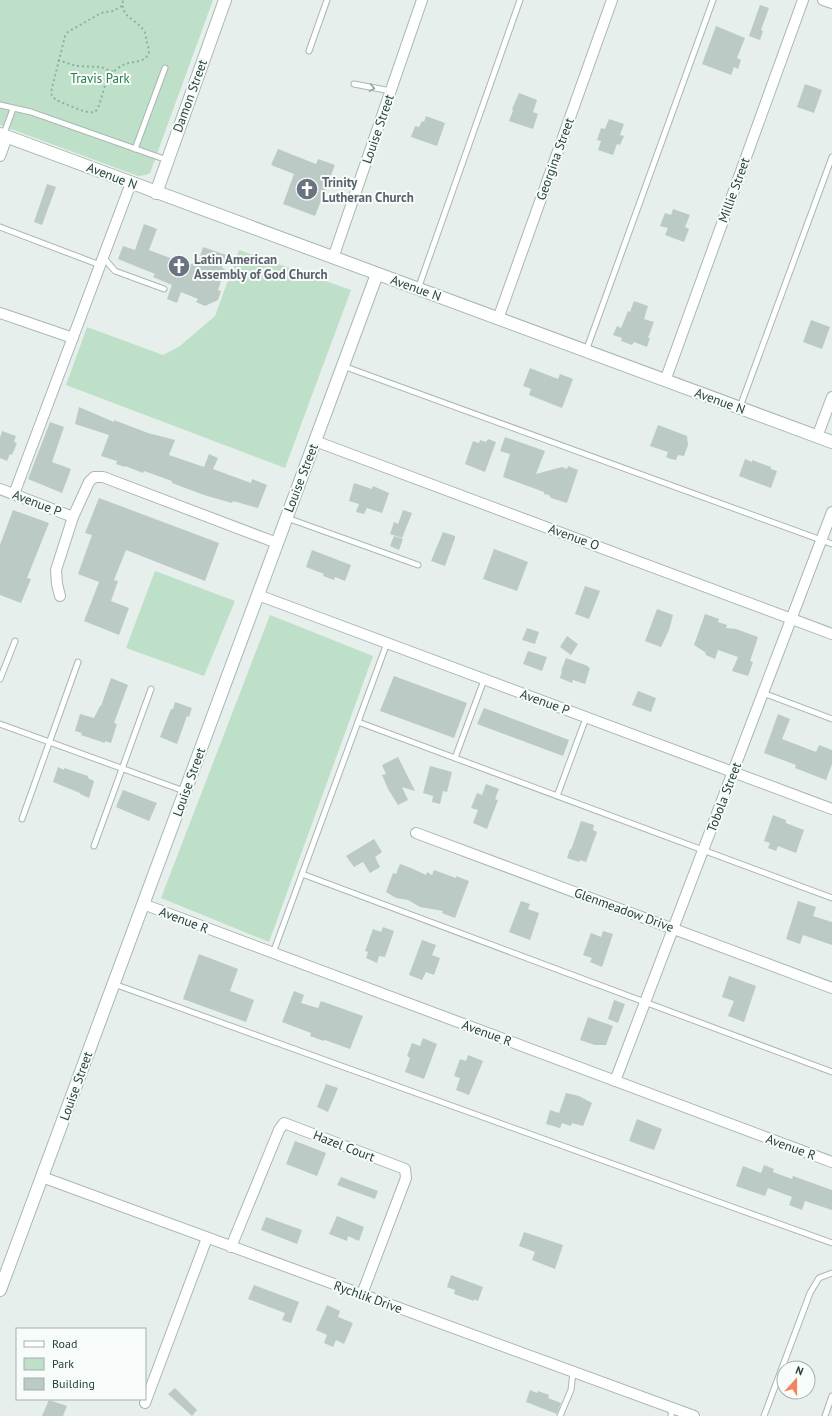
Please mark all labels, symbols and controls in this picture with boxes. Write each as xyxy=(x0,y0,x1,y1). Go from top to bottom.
street label: Damon Street xyxy=(169,57,211,135)
park label: Travis Park xyxy=(70,70,130,87)
one-way arrow xyxy=(369,83,375,91)
street label: Louise Street xyxy=(358,92,398,166)
street label: Georgina Street xyxy=(532,115,578,203)
street label: Millie Street xyxy=(714,155,754,225)
street label: Avenue N xyxy=(84,159,140,193)
place label: Trinity Lutheran Church xyxy=(322,174,414,206)
church icon: Trinity Lutheran Church xyxy=(294,176,320,202)
place label: Latin American Assembly of God Church xyxy=(194,251,328,283)
church icon: Latin American Assembly of God Church xyxy=(166,253,192,279)
street label: Avenue N xyxy=(388,271,444,305)
street label: Avenue N xyxy=(692,384,748,418)
street label: Louise Street xyxy=(280,441,322,515)
street label: Avenue P xyxy=(10,486,64,520)
street label: Avenue O xyxy=(546,520,602,554)
street label: Avenue P xyxy=(518,685,572,719)
street label: Louise Street xyxy=(169,745,210,819)
street label: Tobola Street xyxy=(703,759,745,834)
street label: Glenmeadow Drive xyxy=(572,884,676,936)
street label: Avenue R xyxy=(157,903,211,937)
street label: Avenue R xyxy=(460,1016,514,1050)
street label: Louise Street xyxy=(56,1049,97,1123)
street label: Hazel Court xyxy=(311,1126,378,1166)
street label: Avenue R xyxy=(764,1130,818,1164)
street label: Rychlik Drive xyxy=(331,1277,405,1317)
legend xyxy=(16,1328,146,1400)
text: Road xyxy=(52,1336,77,1351)
text: Park xyxy=(52,1356,74,1371)
north arrow xyxy=(776,1360,816,1400)
text: N xyxy=(794,1363,805,1378)
text: Building xyxy=(52,1376,95,1391)

